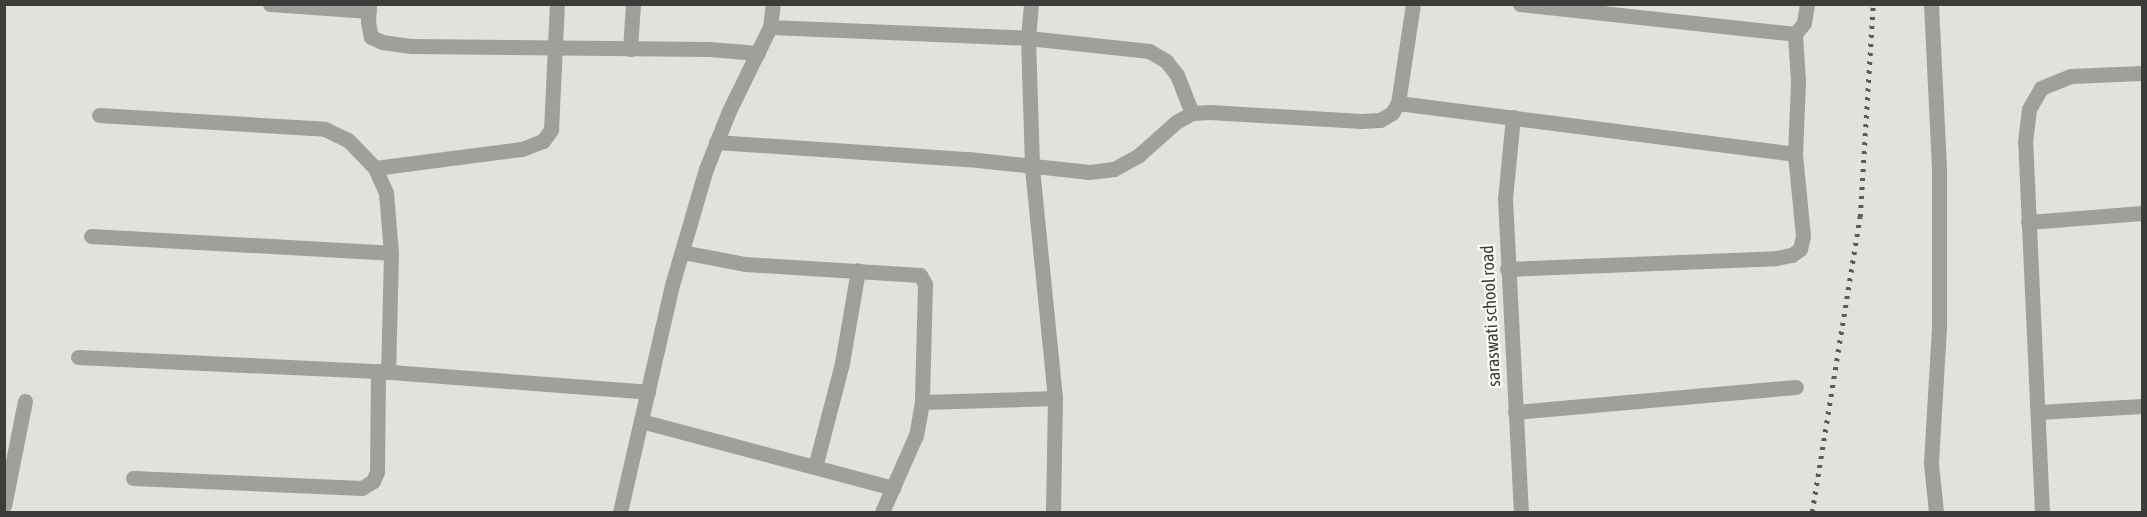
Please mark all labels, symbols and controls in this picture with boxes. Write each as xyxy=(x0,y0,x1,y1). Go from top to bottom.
street label: saraswati school road xyxy=(1477,245,1505,387)

